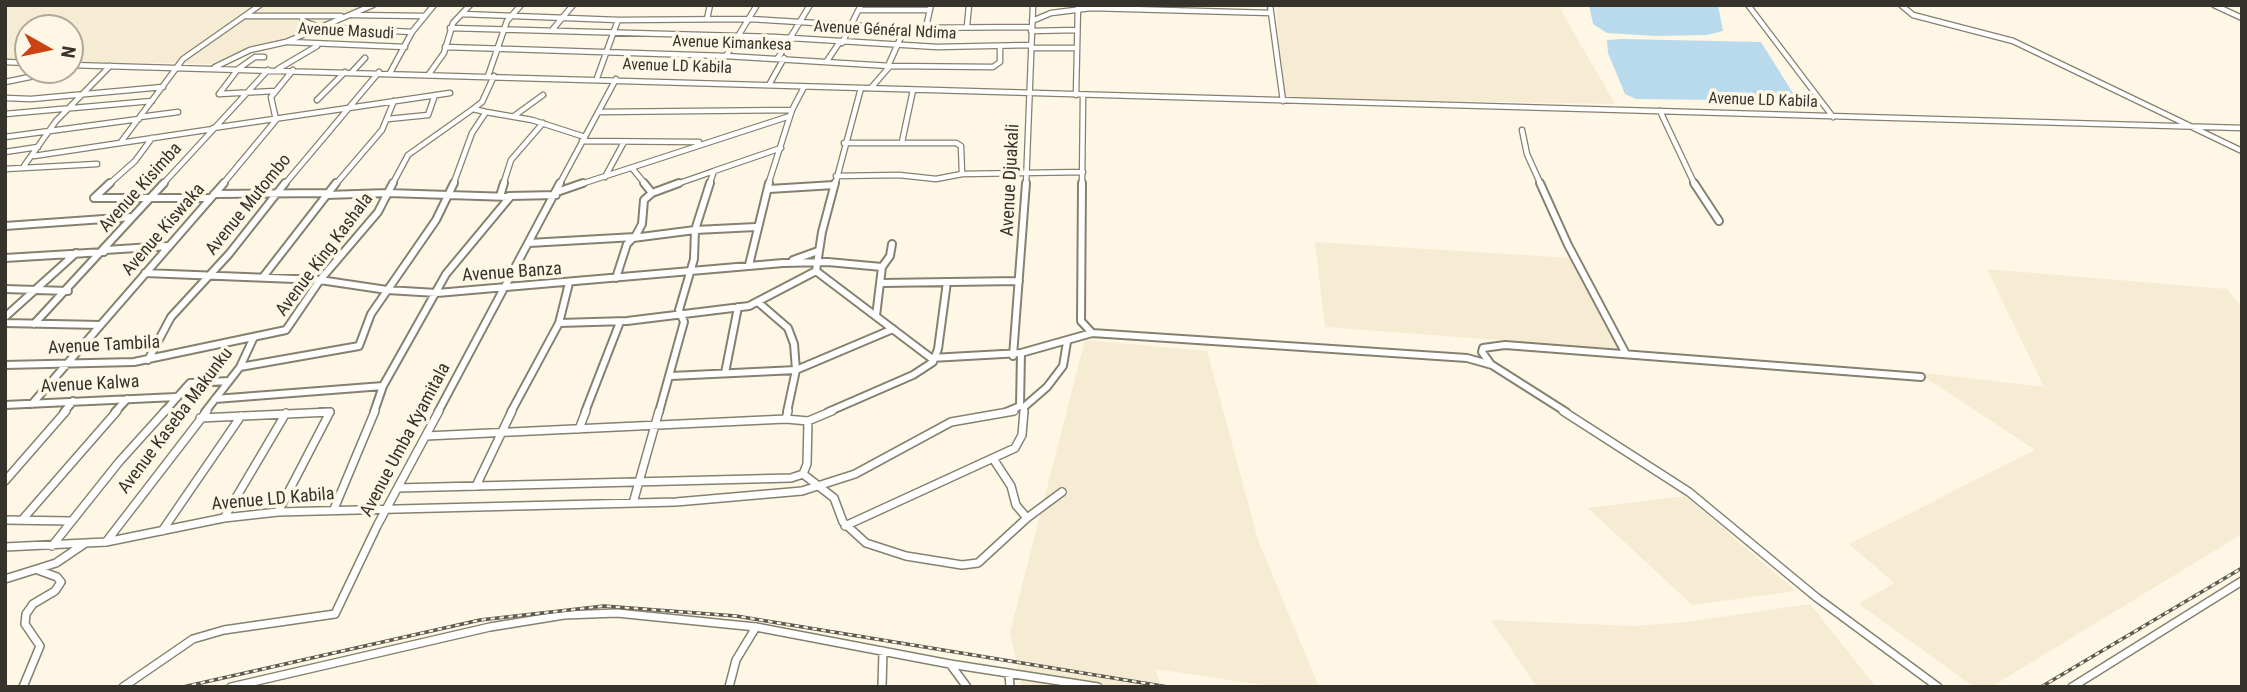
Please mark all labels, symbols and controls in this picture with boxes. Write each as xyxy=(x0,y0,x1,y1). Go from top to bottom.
north arrow xyxy=(14,14,84,84)
street label: Avenue Général Ndima xyxy=(813,18,957,44)
street label: Avenue Masudi xyxy=(298,20,394,44)
street label: Avenue Kimankesa xyxy=(672,32,792,56)
text: N xyxy=(56,44,81,60)
street label: Avenue LD Kabila xyxy=(622,55,732,79)
street label: Avenue LD Kabila xyxy=(1708,89,1818,113)
street label: Avenue Djuakali xyxy=(997,123,1025,237)
street label: Avenue Kisimba xyxy=(95,139,187,237)
street label: Avenue Mutombo xyxy=(202,150,296,260)
street label: Avenue Kiswaka xyxy=(118,179,210,281)
street label: Avenue King Kashala xyxy=(272,189,378,321)
street label: Avenue Banza xyxy=(462,259,562,287)
street label: Avenue Tambila xyxy=(47,332,161,360)
street label: Avenue Kaseba Makunku xyxy=(114,344,238,498)
street label: Avenue Umba Kyamitala xyxy=(356,359,456,521)
street label: Avenue Kalwa xyxy=(40,372,140,398)
street label: Avenue LD Kabila xyxy=(211,484,335,516)

